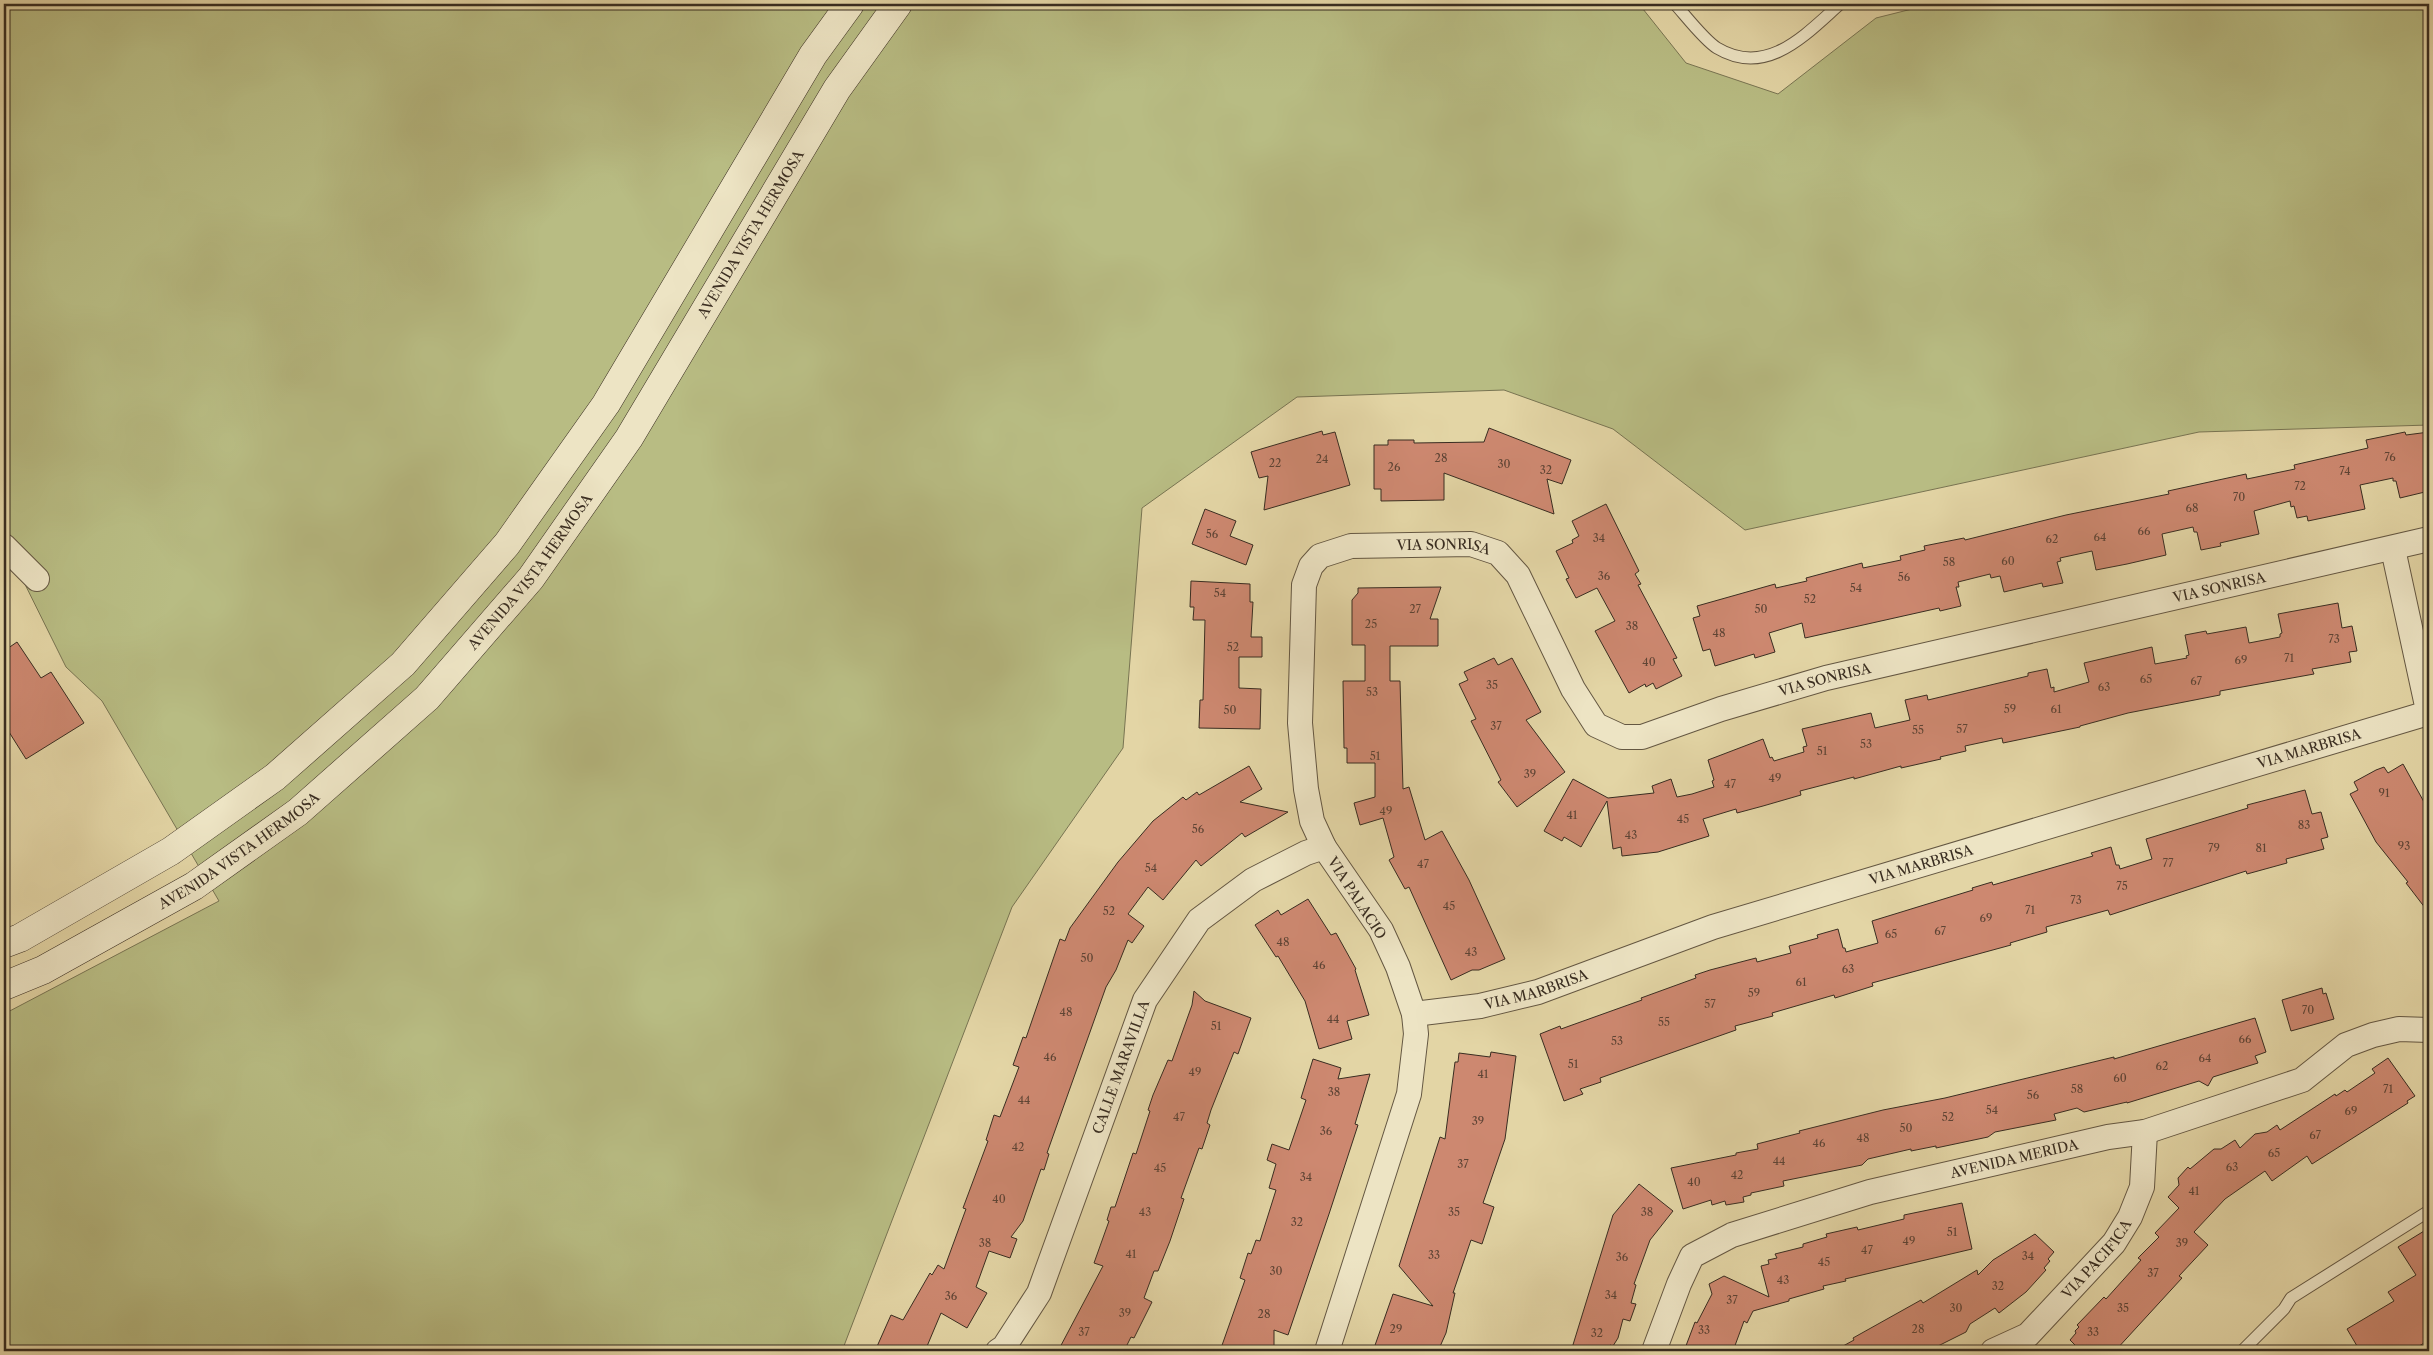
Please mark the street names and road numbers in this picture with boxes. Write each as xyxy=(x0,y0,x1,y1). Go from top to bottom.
street label: AVENIDA VISTA HERMOSA xyxy=(693,146,808,322)
street label: AVENIDA VISTA HERMOSA xyxy=(463,490,597,654)
street label: VIA SONRISA xyxy=(1395,535,1493,559)
street label: VIA SONRISA xyxy=(2170,568,2268,607)
street label: VIA SONRISA xyxy=(1776,659,1873,701)
street label: VIA MARBRISA xyxy=(2254,724,2364,773)
street label: AVENIDA VISTA HERMOSA xyxy=(154,788,324,913)
street label: VIA MARBRISA xyxy=(1866,841,1976,889)
street label: VIA PALACIO xyxy=(1323,853,1390,943)
street label: VIA MARBRISA xyxy=(1482,965,1591,1014)
street label: CALLE MARAVILLA xyxy=(1088,997,1153,1136)
street label: AVENIDA MERIDA xyxy=(1947,1135,2081,1182)
street label: VIA PACIFICA xyxy=(2057,1216,2136,1303)

